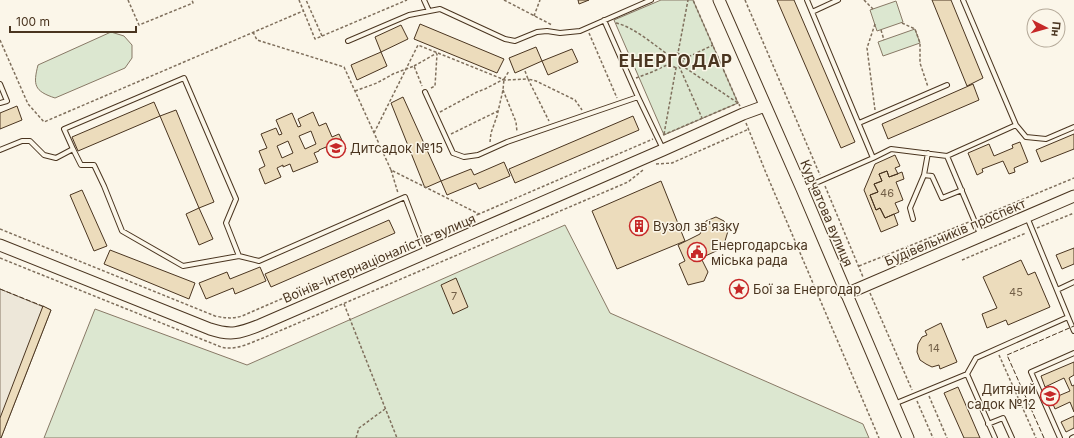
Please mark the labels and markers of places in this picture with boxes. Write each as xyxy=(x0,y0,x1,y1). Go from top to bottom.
school or university icon: Дитсадок №15 xyxy=(325,137,347,159)
place label: Дитсадок №15 xyxy=(350,140,443,156)
building icon: Вузол зв'язку xyxy=(628,215,650,237)
place label: Вузол зв'язку xyxy=(653,218,740,234)
place label: Енергодарська міська рада xyxy=(711,237,808,268)
public building icon: Енергодарська міська рада xyxy=(686,241,708,263)
place icon: Бої за Енергодар xyxy=(728,278,750,300)
place label: Бої за Енергодар xyxy=(753,281,861,297)
place label: Дитячий садок №12 xyxy=(967,381,1036,412)
school or university icon: Дитячий садок №12 xyxy=(1039,385,1061,407)

